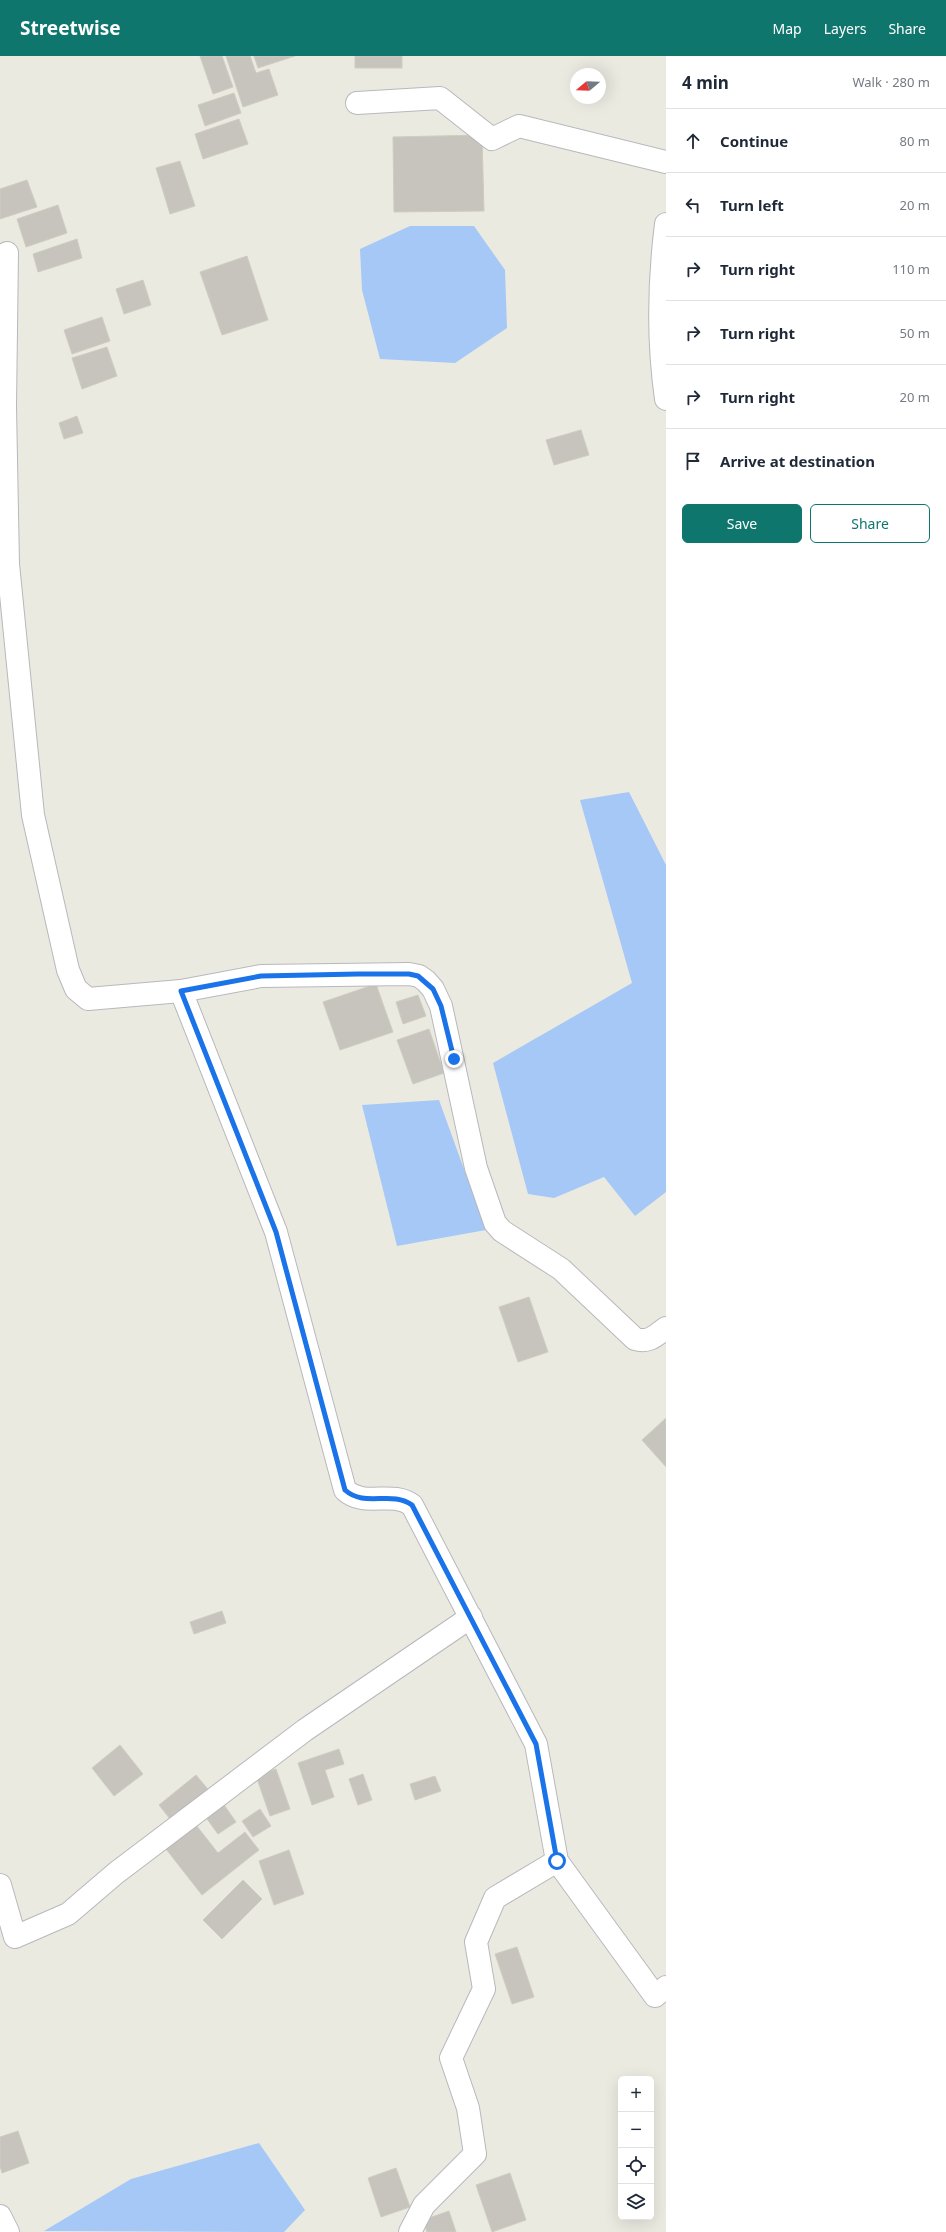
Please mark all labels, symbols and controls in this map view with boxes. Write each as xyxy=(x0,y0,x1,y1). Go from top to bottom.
text: Streetwise xyxy=(20,15,121,41)
text: Map xyxy=(773,19,802,38)
text: Layers xyxy=(824,19,866,38)
text: Share xyxy=(888,19,926,38)
north arrow xyxy=(570,68,606,104)
text: 4 min xyxy=(682,71,729,94)
text: Walk · 280 m xyxy=(852,73,930,91)
icon: ahead xyxy=(682,130,704,152)
text: Continue xyxy=(720,131,788,151)
text: 80 m xyxy=(900,132,930,150)
icon: left xyxy=(682,194,704,216)
text: Turn left xyxy=(720,195,784,215)
text: 20 m xyxy=(900,196,930,214)
icon: right xyxy=(682,258,704,280)
text: Turn right xyxy=(720,259,795,279)
text: 110 m xyxy=(892,260,930,278)
icon: right xyxy=(682,322,704,344)
text: Turn right xyxy=(720,323,795,343)
text: 50 m xyxy=(900,324,930,342)
icon: right xyxy=(682,386,704,408)
text: Turn right xyxy=(720,387,795,407)
text: 20 m xyxy=(900,388,930,406)
icon: arrive xyxy=(682,450,704,472)
text: Arrive at destination xyxy=(720,451,875,471)
button: Save xyxy=(682,504,802,543)
button: Share xyxy=(810,504,930,543)
route end xyxy=(445,1050,463,1068)
route start xyxy=(548,1852,566,1870)
map controls xyxy=(618,2076,654,2220)
button: + xyxy=(618,2076,654,2112)
button: − xyxy=(618,2112,654,2148)
button: locate xyxy=(618,2148,654,2184)
button: layers xyxy=(618,2184,654,2220)

